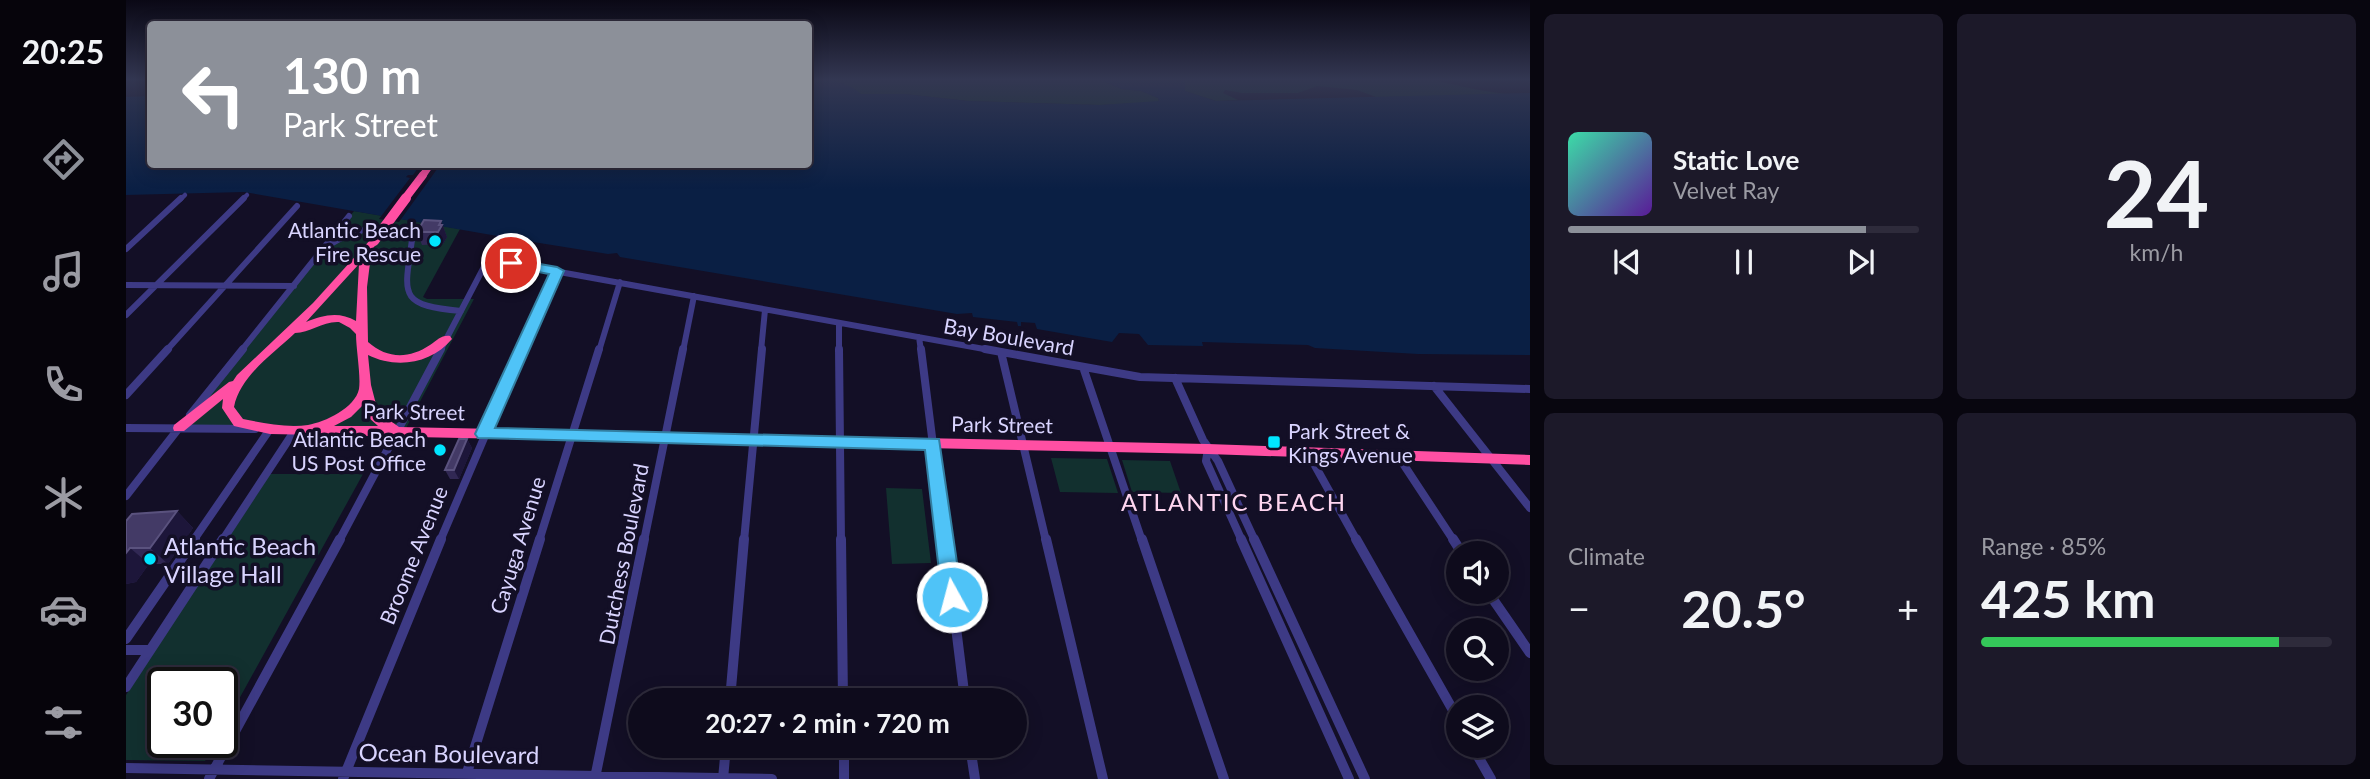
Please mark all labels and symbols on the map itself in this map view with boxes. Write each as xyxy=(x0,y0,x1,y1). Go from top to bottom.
place label: Atlantic Beach Fire Rescue xyxy=(288,217,421,266)
marker: Atlantic Beach Fire Rescue xyxy=(427,233,443,249)
pin xyxy=(481,233,541,293)
street label: Bay Boulevard xyxy=(942,312,1076,360)
street label: Park Street xyxy=(363,398,466,424)
street label: Park Street xyxy=(951,411,1054,437)
place label: Park Street & Kings Avenue xyxy=(1288,418,1413,467)
place label: Atlantic Beach US Post Office xyxy=(292,426,426,475)
marker: Park Street & Kings Avenue xyxy=(1266,434,1282,450)
marker: Atlantic Beach US Post Office xyxy=(432,442,448,458)
street label: Dutchess Boulevard xyxy=(593,461,653,647)
street label: Cayuga Avenue xyxy=(484,473,550,617)
street label: Broome Avenue xyxy=(374,482,452,628)
district label: ATLANTIC BEACH xyxy=(1121,487,1347,516)
place label: Atlantic Beach Village Hall xyxy=(164,531,316,588)
marker: Atlantic Beach Village Hall xyxy=(142,551,158,567)
position arrow xyxy=(915,560,989,634)
speed limit sign: 30 xyxy=(147,667,238,758)
street label: Ocean Boulevard xyxy=(358,737,540,769)

